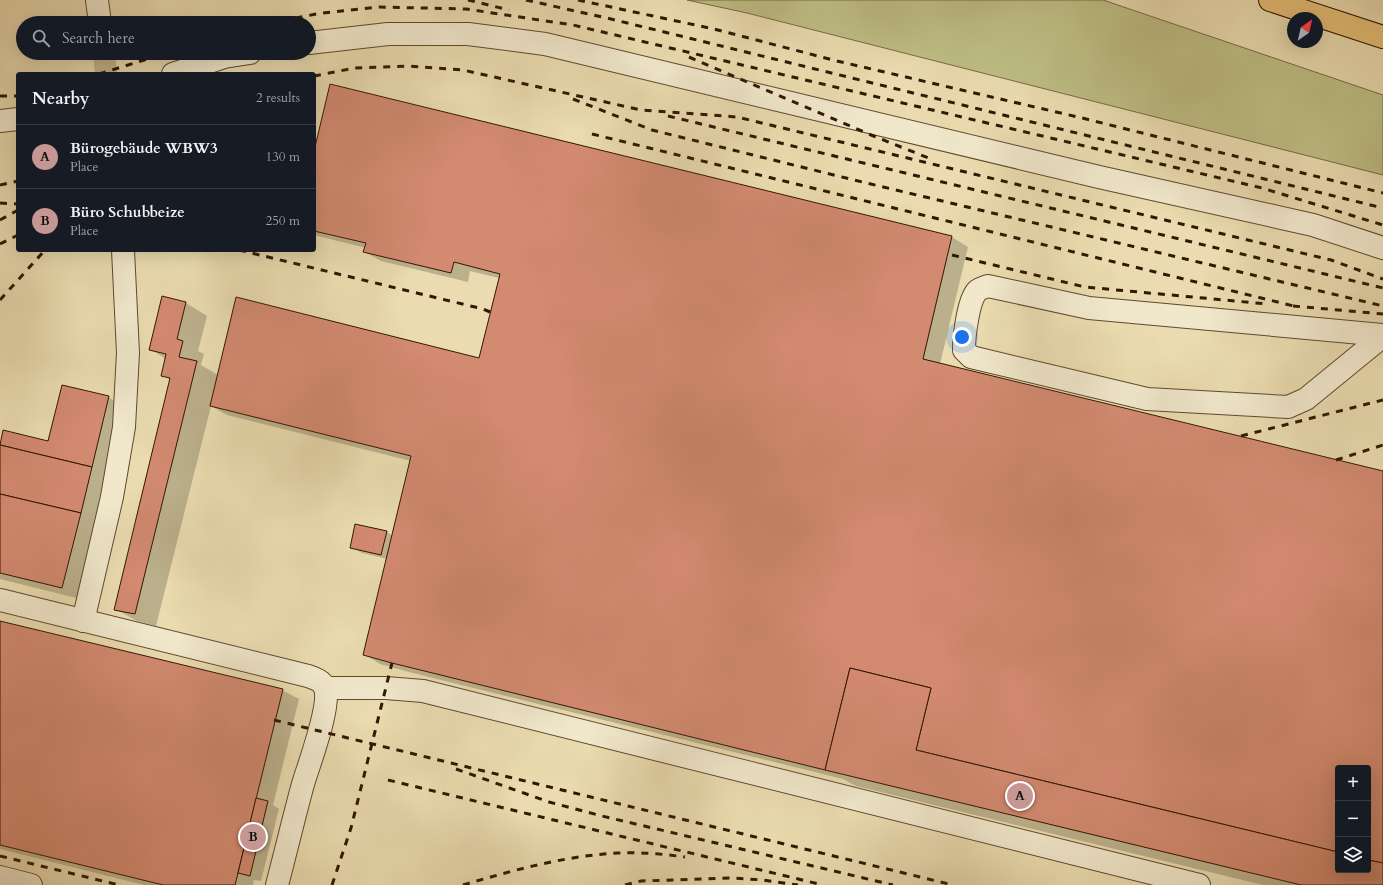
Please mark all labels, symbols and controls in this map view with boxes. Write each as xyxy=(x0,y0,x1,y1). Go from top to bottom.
north arrow xyxy=(1287,12,1323,48)
search box xyxy=(16,16,316,60)
icon: search xyxy=(30,27,52,49)
text: Search here xyxy=(62,28,135,48)
text: Nearby xyxy=(32,87,89,110)
text: 2 results xyxy=(256,89,300,107)
text: Bürogebäude WBW3 xyxy=(70,138,218,158)
text: A xyxy=(40,148,50,166)
text: 130 m xyxy=(266,148,300,166)
text: Place xyxy=(70,158,98,176)
text: Büro Schubbeize xyxy=(70,202,185,222)
text: B xyxy=(40,212,50,230)
text: 250 m xyxy=(266,212,300,230)
text: Place xyxy=(70,222,98,240)
your location xyxy=(952,327,972,347)
map controls xyxy=(1335,765,1371,873)
button: + xyxy=(1335,765,1371,801)
pin: A xyxy=(1007,781,1033,811)
button: − xyxy=(1335,801,1371,837)
pin: B xyxy=(240,822,266,852)
button: layers xyxy=(1335,837,1371,873)

